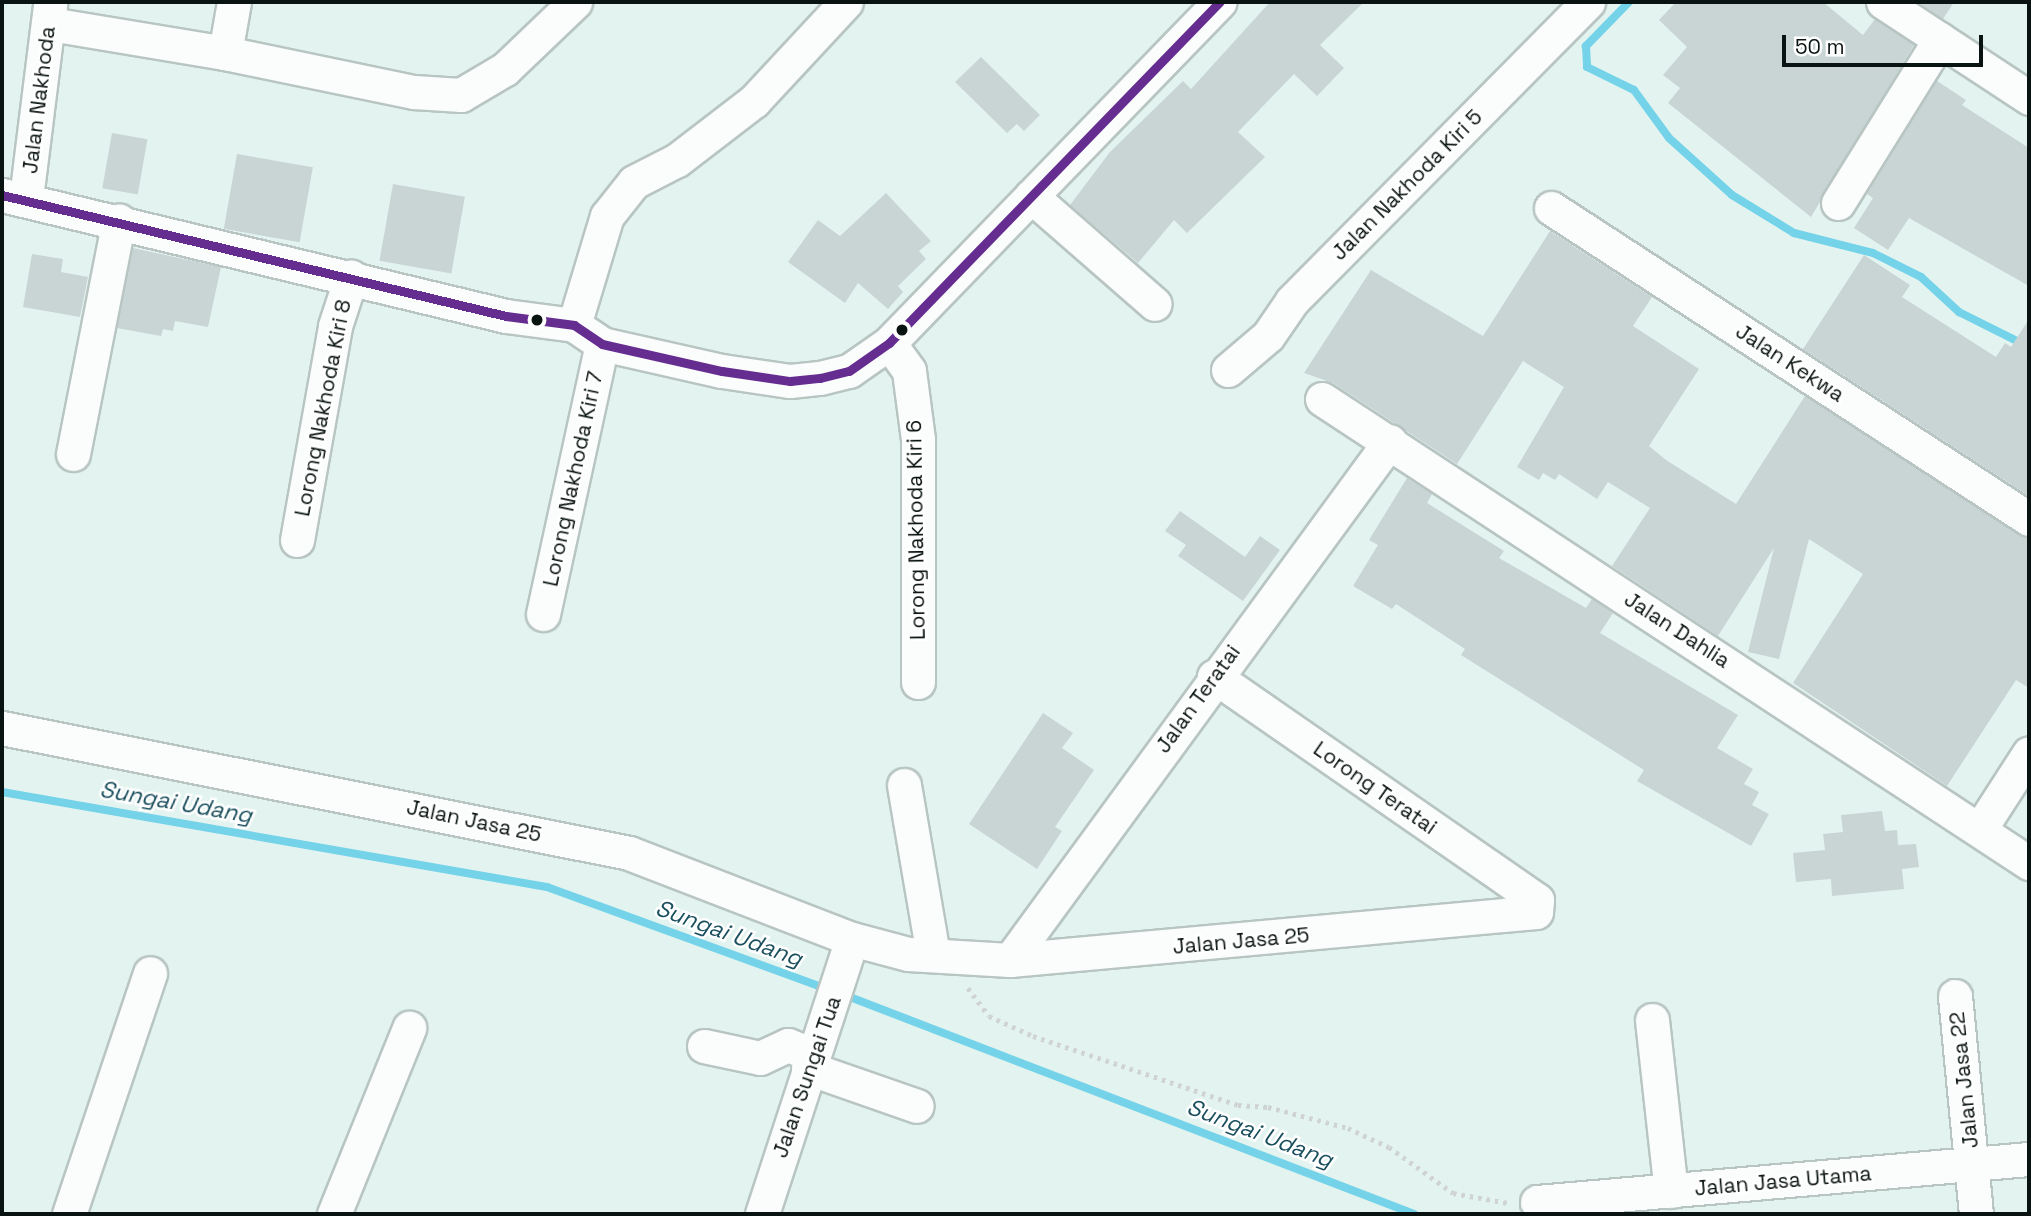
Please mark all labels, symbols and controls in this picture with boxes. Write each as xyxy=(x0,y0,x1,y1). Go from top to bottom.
scale bar xyxy=(1786,21,1987,65)
street label: Jalan Nakhoda xyxy=(17,25,61,175)
text: 50 m xyxy=(1795,33,1845,60)
street label: Jalan Nakhoda Kiri 5 xyxy=(1326,104,1488,266)
street label: Lorong Nakhoda Kiri 8 xyxy=(290,297,356,519)
unlabelled marker xyxy=(530,313,544,327)
street label: Jalan Kekwa xyxy=(1731,319,1849,407)
unlabelled marker xyxy=(895,323,909,337)
street label: Lorong Nakhoda Kiri 7 xyxy=(538,369,608,589)
street label: Lorong Nakhoda Kiri 6 xyxy=(901,420,931,640)
street label: Jalan Dahlia xyxy=(1620,587,1734,673)
street label: Jalan Teratai xyxy=(1150,640,1246,758)
street label: Lorong Teratai xyxy=(1308,736,1442,840)
water label: Sungai Udang xyxy=(98,775,254,829)
street label: Jalan Jasa 25 xyxy=(404,794,544,848)
water label: Sungai Udang xyxy=(652,894,806,972)
street label: Jalan Jasa 25 xyxy=(1172,922,1310,960)
street label: Jalan Sungai Tua xyxy=(767,993,847,1161)
street label: Jalan Jasa 22 xyxy=(1944,1010,1984,1150)
water label: Sungai Udang xyxy=(1183,1093,1337,1173)
street label: Jalan Jasa Utama xyxy=(1693,1161,1873,1201)

